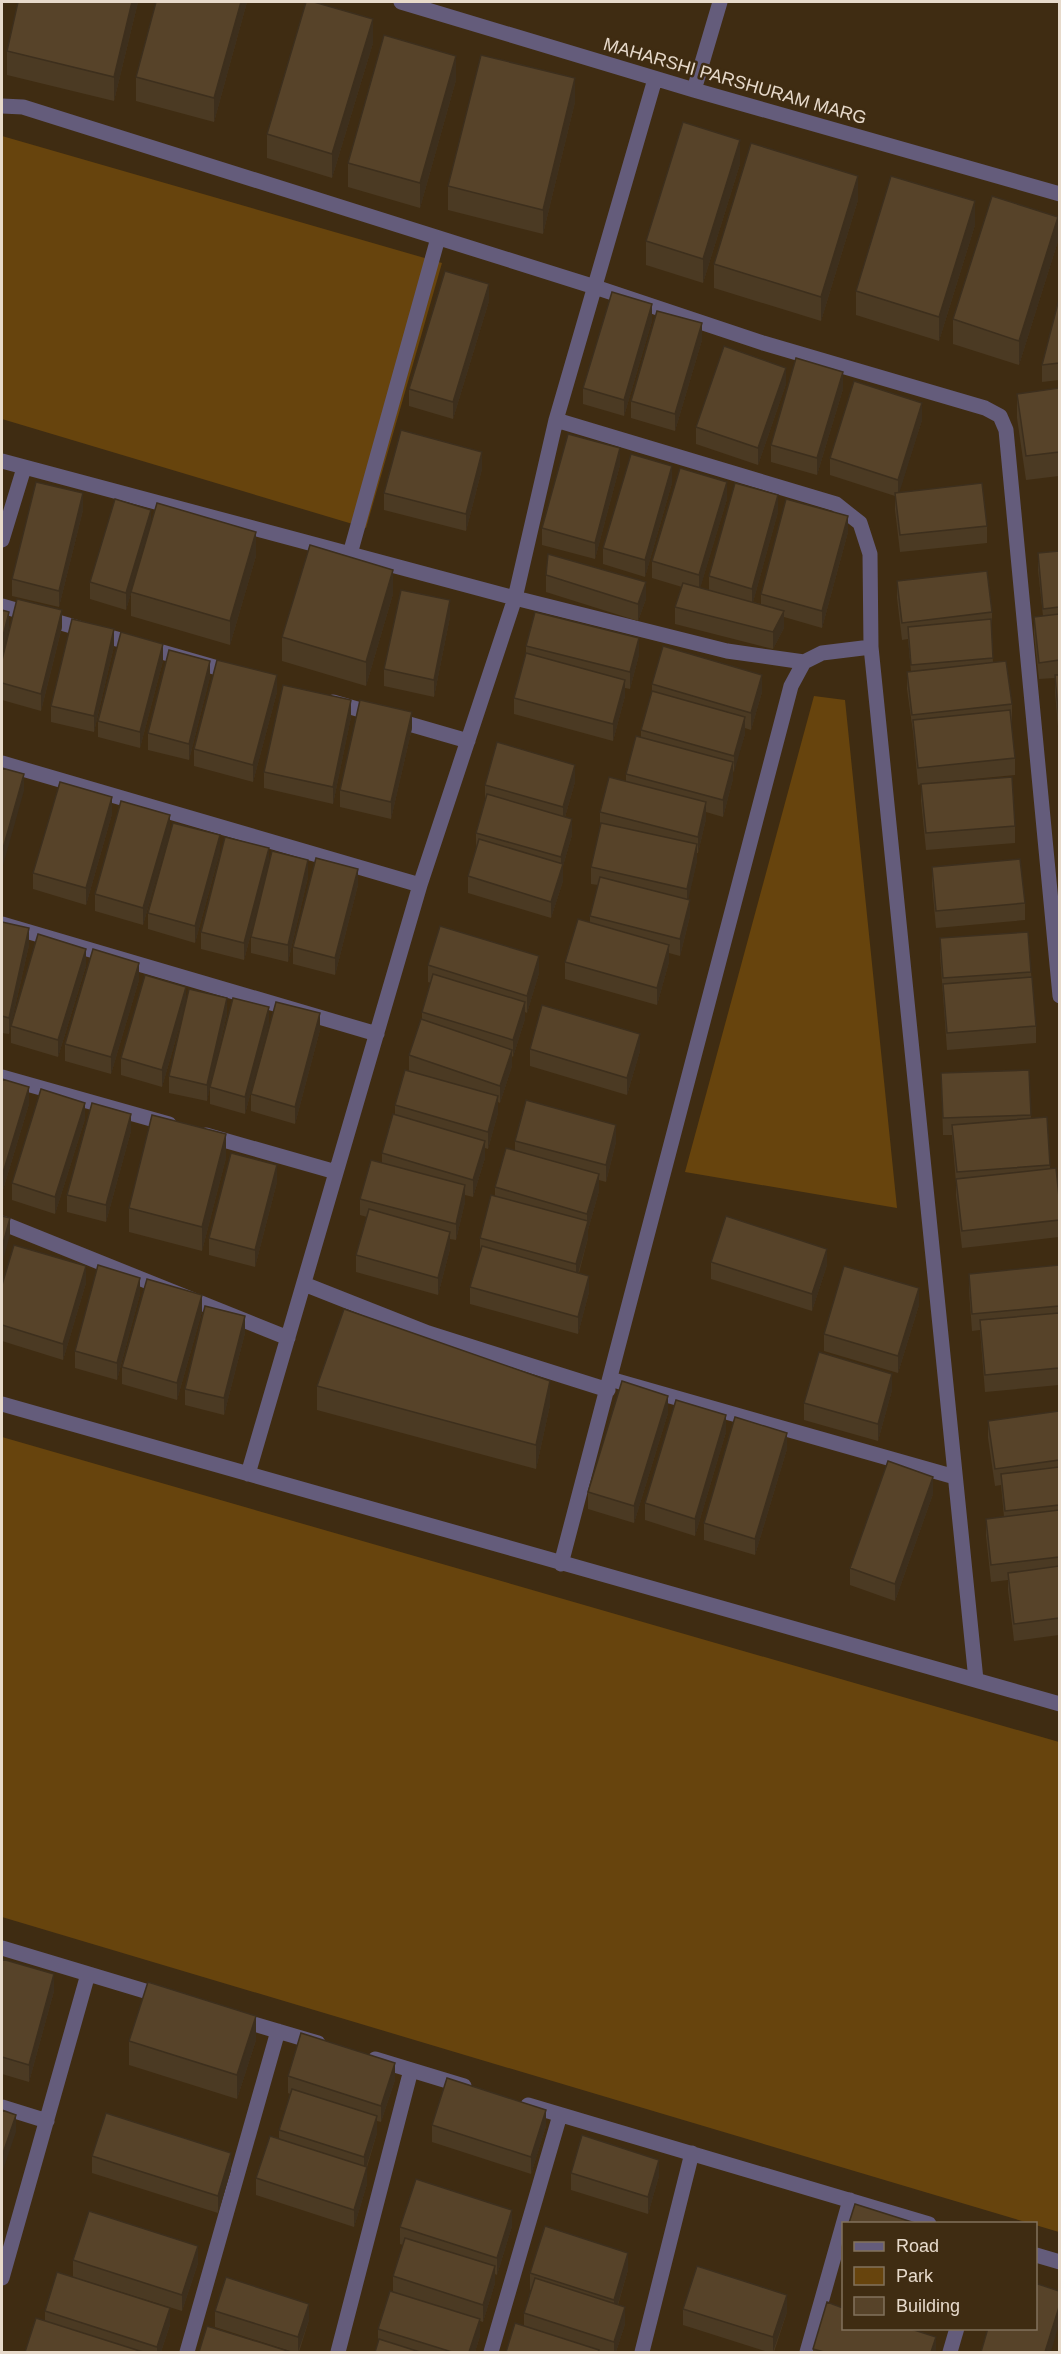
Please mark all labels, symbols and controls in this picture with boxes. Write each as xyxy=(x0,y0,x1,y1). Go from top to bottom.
street label: MAHARSHI PARSHURAM MARG xyxy=(601,34,869,128)
legend xyxy=(842,2222,1037,2330)
text: Road xyxy=(896,2236,939,2256)
text: Park xyxy=(896,2266,934,2286)
text: Building xyxy=(896,2296,960,2316)

